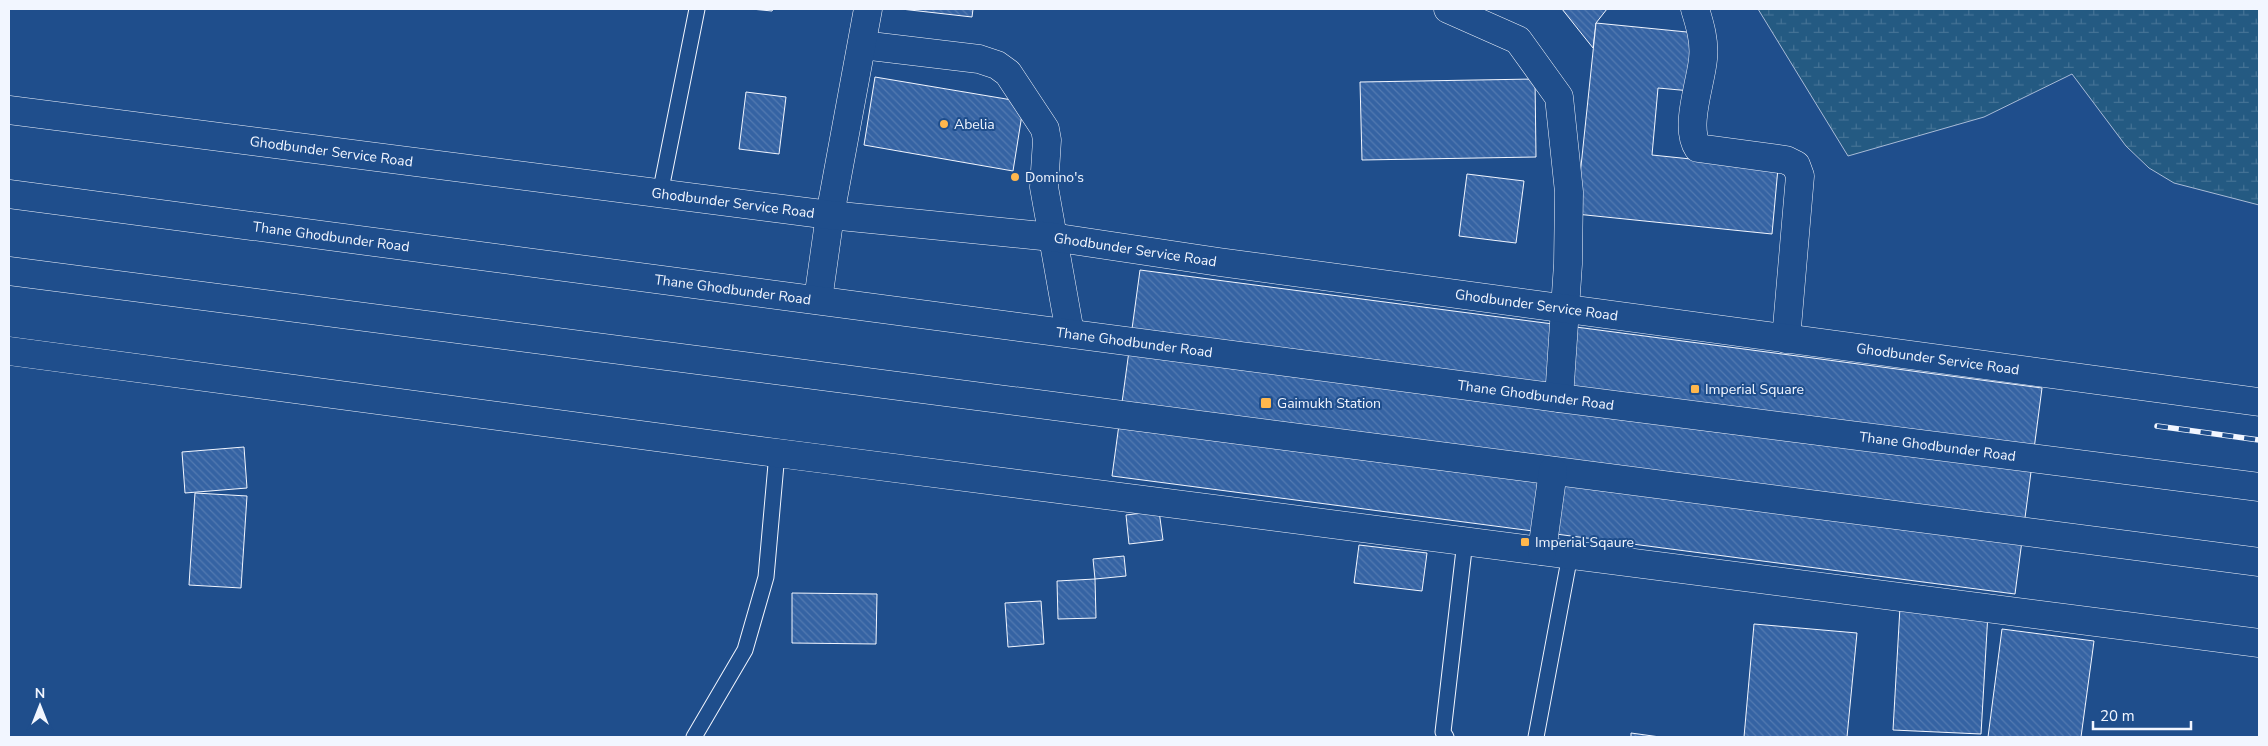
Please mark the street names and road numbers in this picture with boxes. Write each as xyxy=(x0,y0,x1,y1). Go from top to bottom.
street label: Ghodbunder Service Road xyxy=(249,132,414,172)
street label: Ghodbunder Service Road xyxy=(650,183,816,223)
street label: Thane Ghodbunder Road xyxy=(252,217,411,257)
street label: Ghodbunder Service Road xyxy=(1053,228,1218,272)
street label: Thane Ghodbunder Road xyxy=(653,270,812,309)
street label: Ghodbunder Service Road xyxy=(1454,285,1619,326)
street label: Thane Ghodbunder Road xyxy=(1055,323,1214,362)
street label: Ghodbunder Service Road xyxy=(1855,339,2021,380)
street label: Thane Ghodbunder Road xyxy=(1456,376,1615,415)
street label: Thane Ghodbunder Road xyxy=(1858,427,2017,466)

